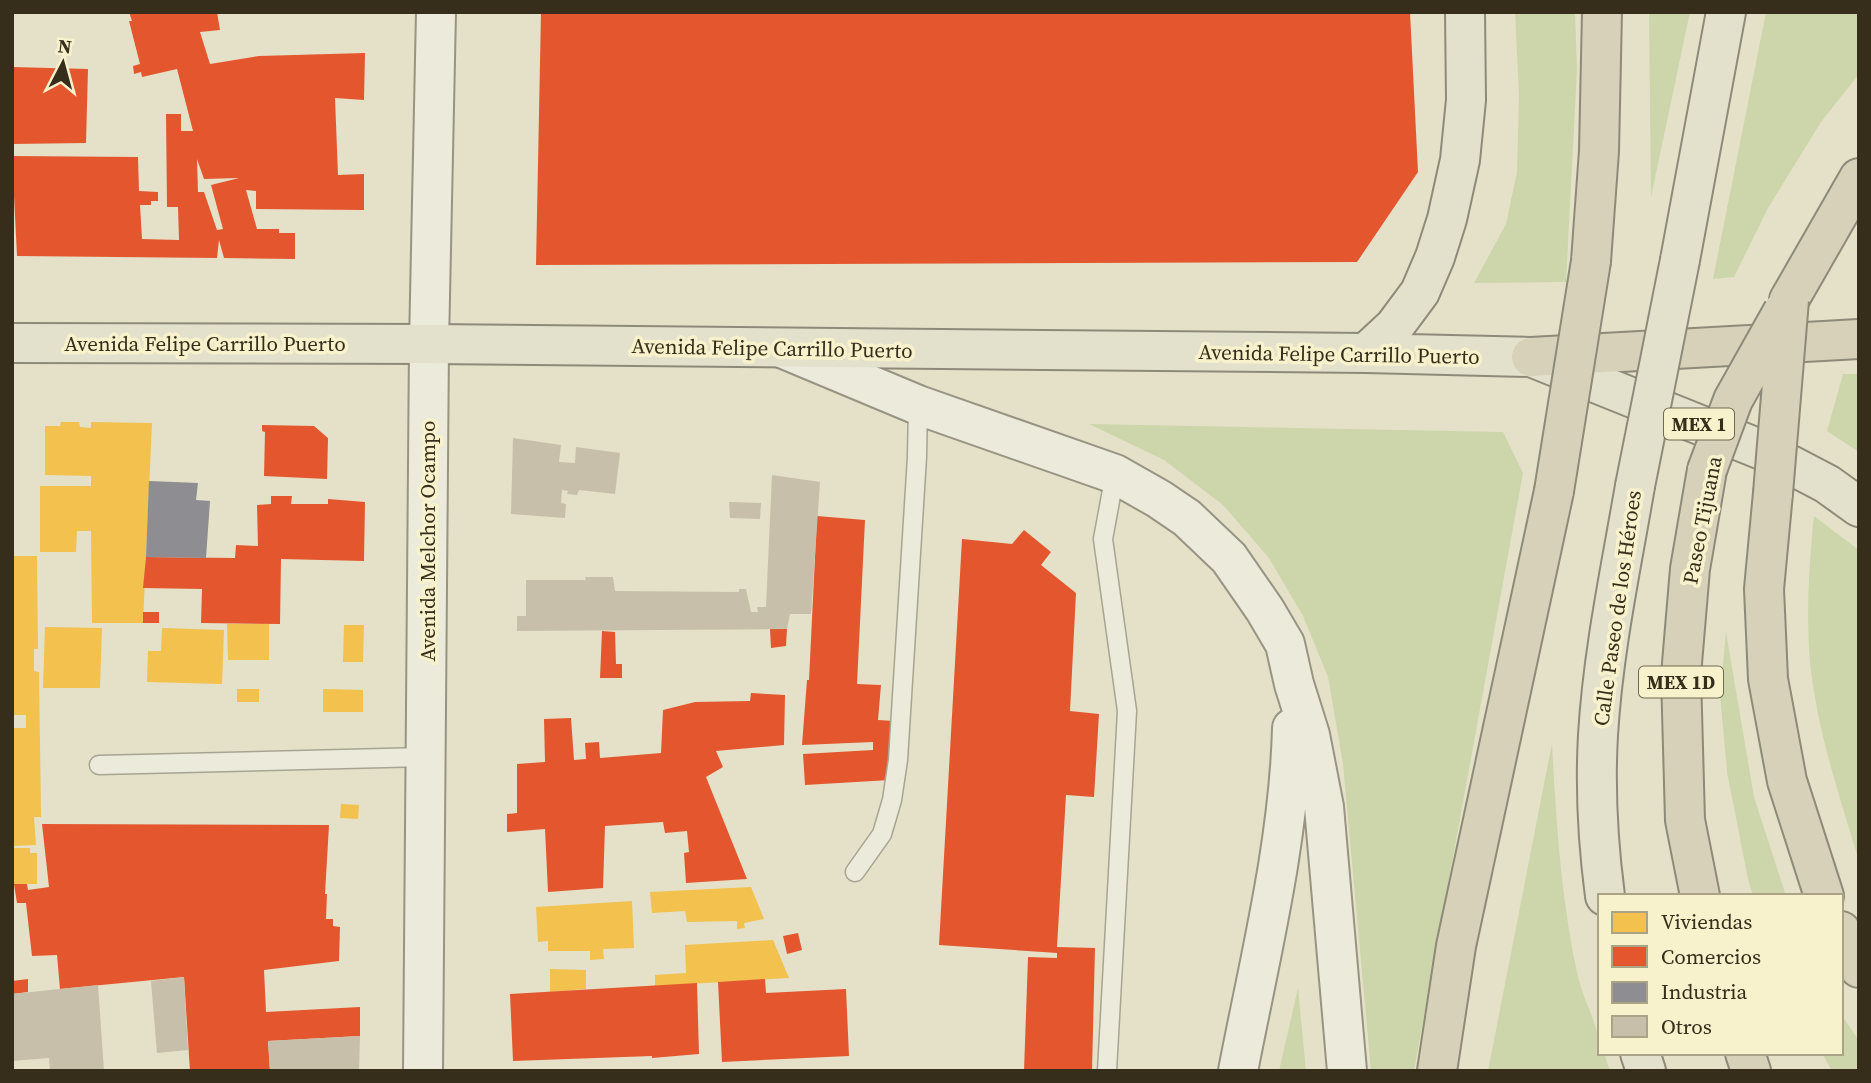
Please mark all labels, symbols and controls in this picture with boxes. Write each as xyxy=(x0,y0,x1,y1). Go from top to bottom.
north arrow xyxy=(28,28,98,98)
text: N xyxy=(57,32,73,60)
street label: Avenida Felipe Carrillo Puerto xyxy=(64,329,346,358)
street label: Avenida Felipe Carrillo Puerto xyxy=(631,331,913,365)
street label: Avenida Felipe Carrillo Puerto xyxy=(1198,337,1480,371)
road number: MEX 1 xyxy=(1664,408,1734,440)
street label: Avenida Melchor Ocampo xyxy=(413,420,442,662)
street label: Paseo Tijuana xyxy=(1675,453,1729,587)
street label: Calle Paseo de los Héroes xyxy=(1586,488,1648,728)
road number: MEX 1D xyxy=(1639,666,1723,698)
legend xyxy=(1598,894,1843,1055)
text: Viviendas xyxy=(1661,907,1752,936)
text: Comercios xyxy=(1661,942,1761,971)
text: Industria xyxy=(1661,977,1748,1006)
text: Otros xyxy=(1661,1012,1712,1041)

